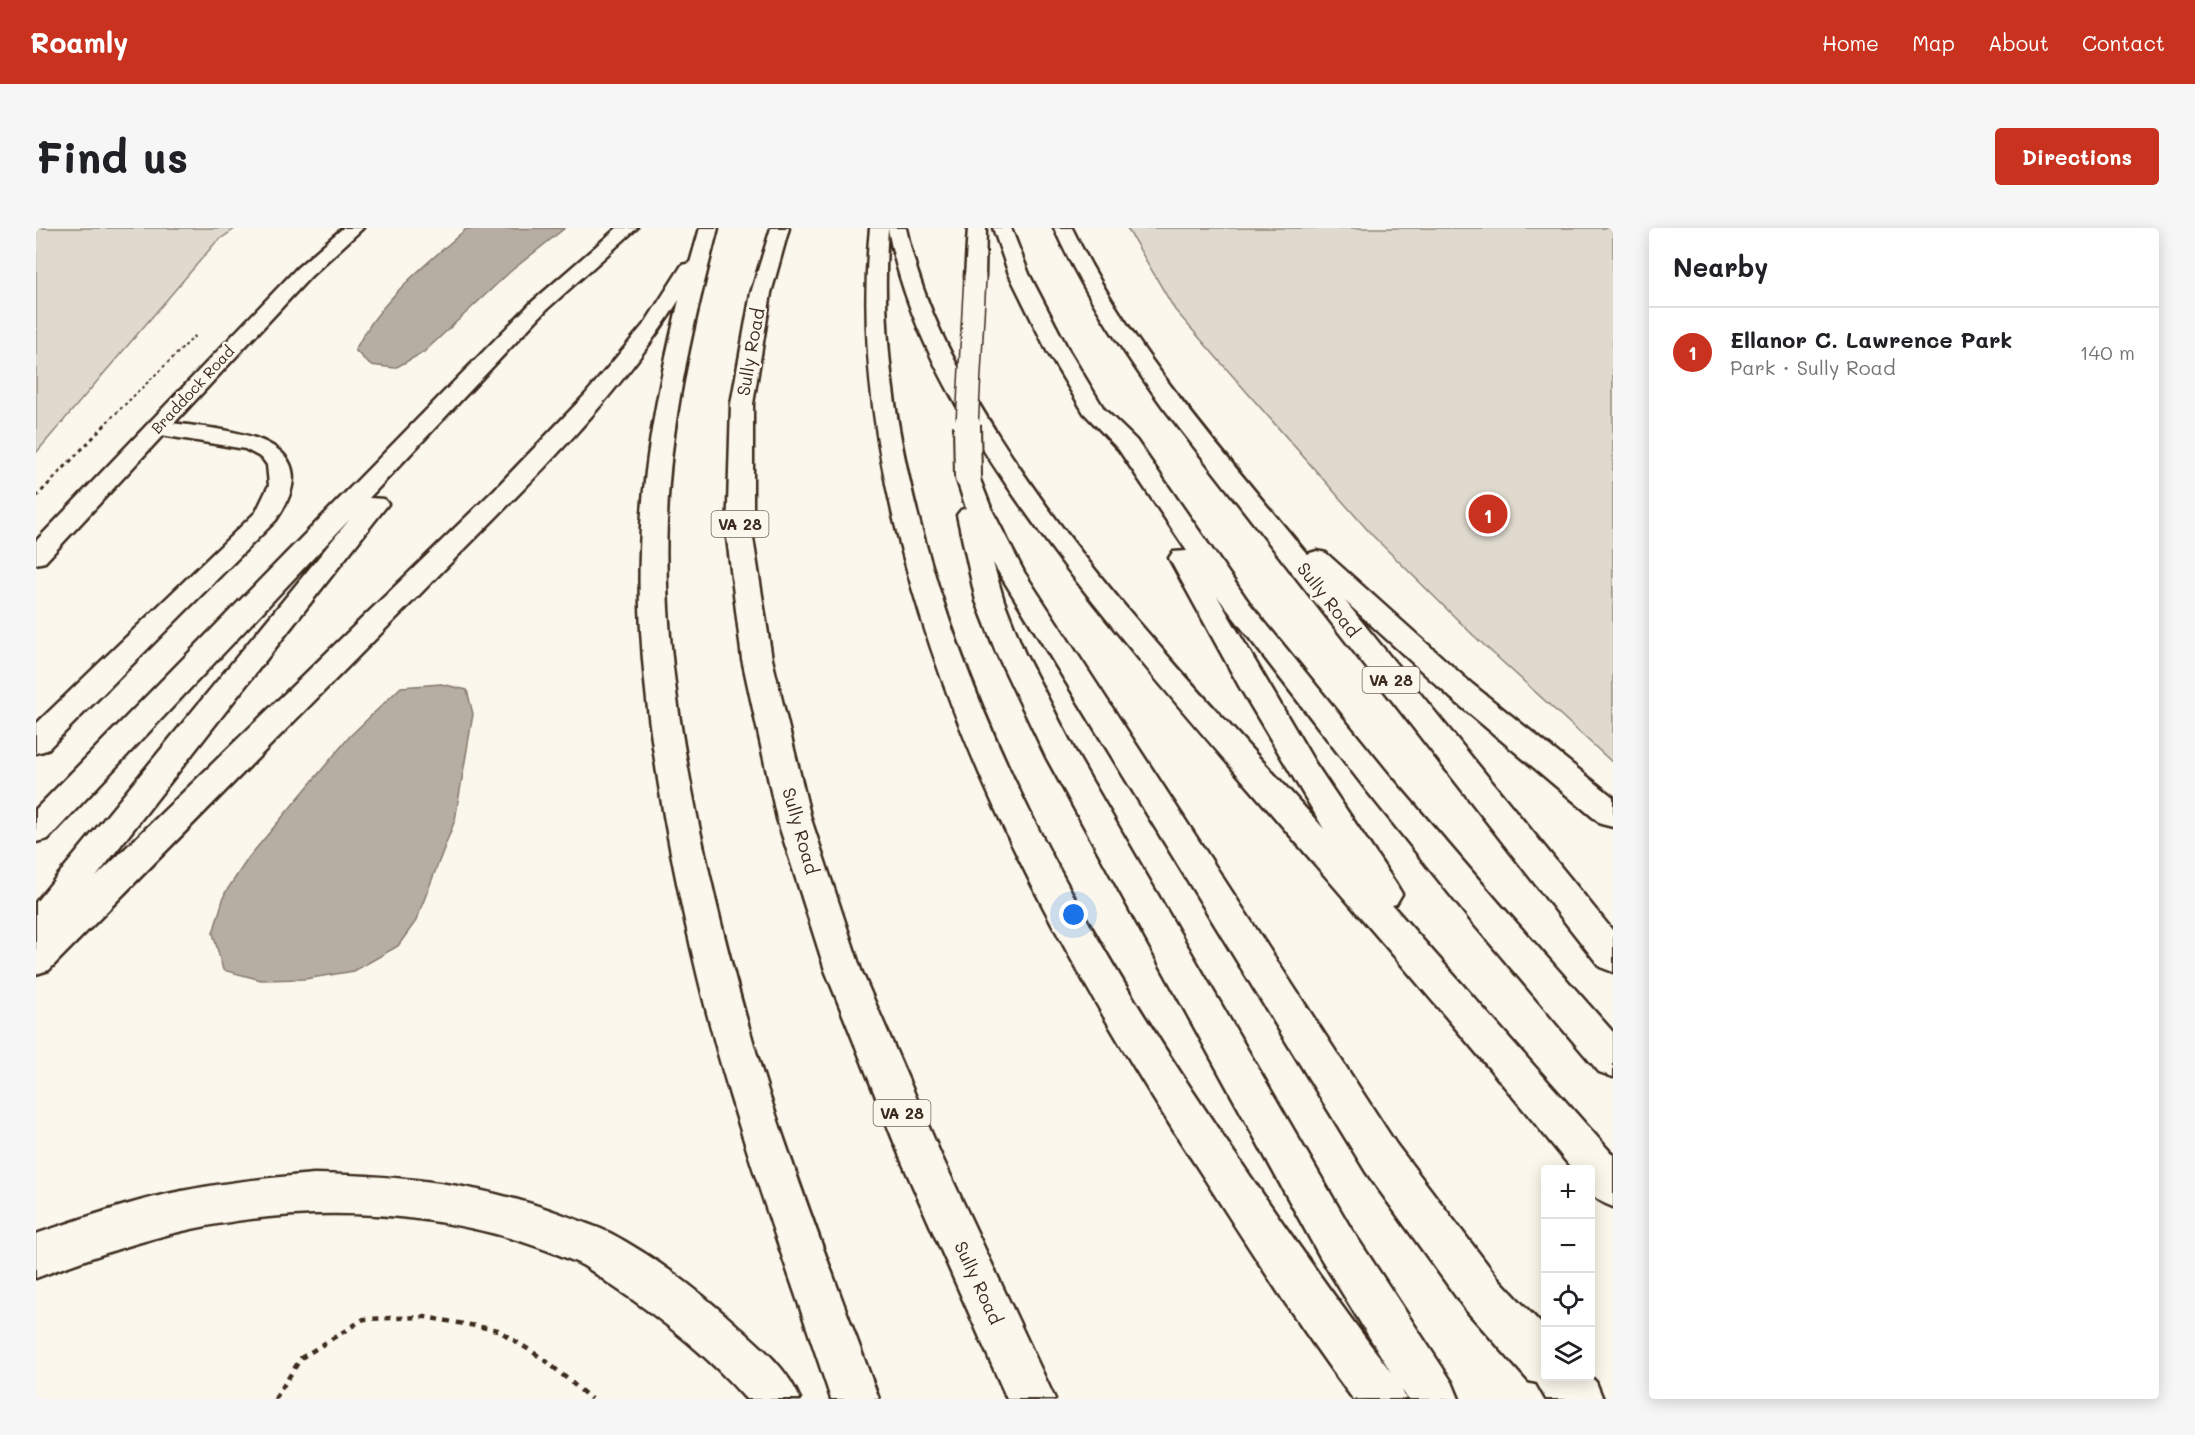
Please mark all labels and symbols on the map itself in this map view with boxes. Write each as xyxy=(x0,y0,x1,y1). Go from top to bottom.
street label: Sully Road xyxy=(730,306,770,398)
street label: Braddock Road xyxy=(146,341,238,437)
pin: 1 xyxy=(1468,492,1508,536)
road number: VA 28 xyxy=(712,511,768,537)
street label: Sully Road xyxy=(1292,557,1366,642)
road number: VA 28 xyxy=(1362,667,1420,693)
street label: Sully Road xyxy=(777,785,825,877)
your location xyxy=(1059,900,1088,929)
road number: VA 28 xyxy=(874,1100,930,1126)
street label: Sully Road xyxy=(949,1237,1009,1328)

